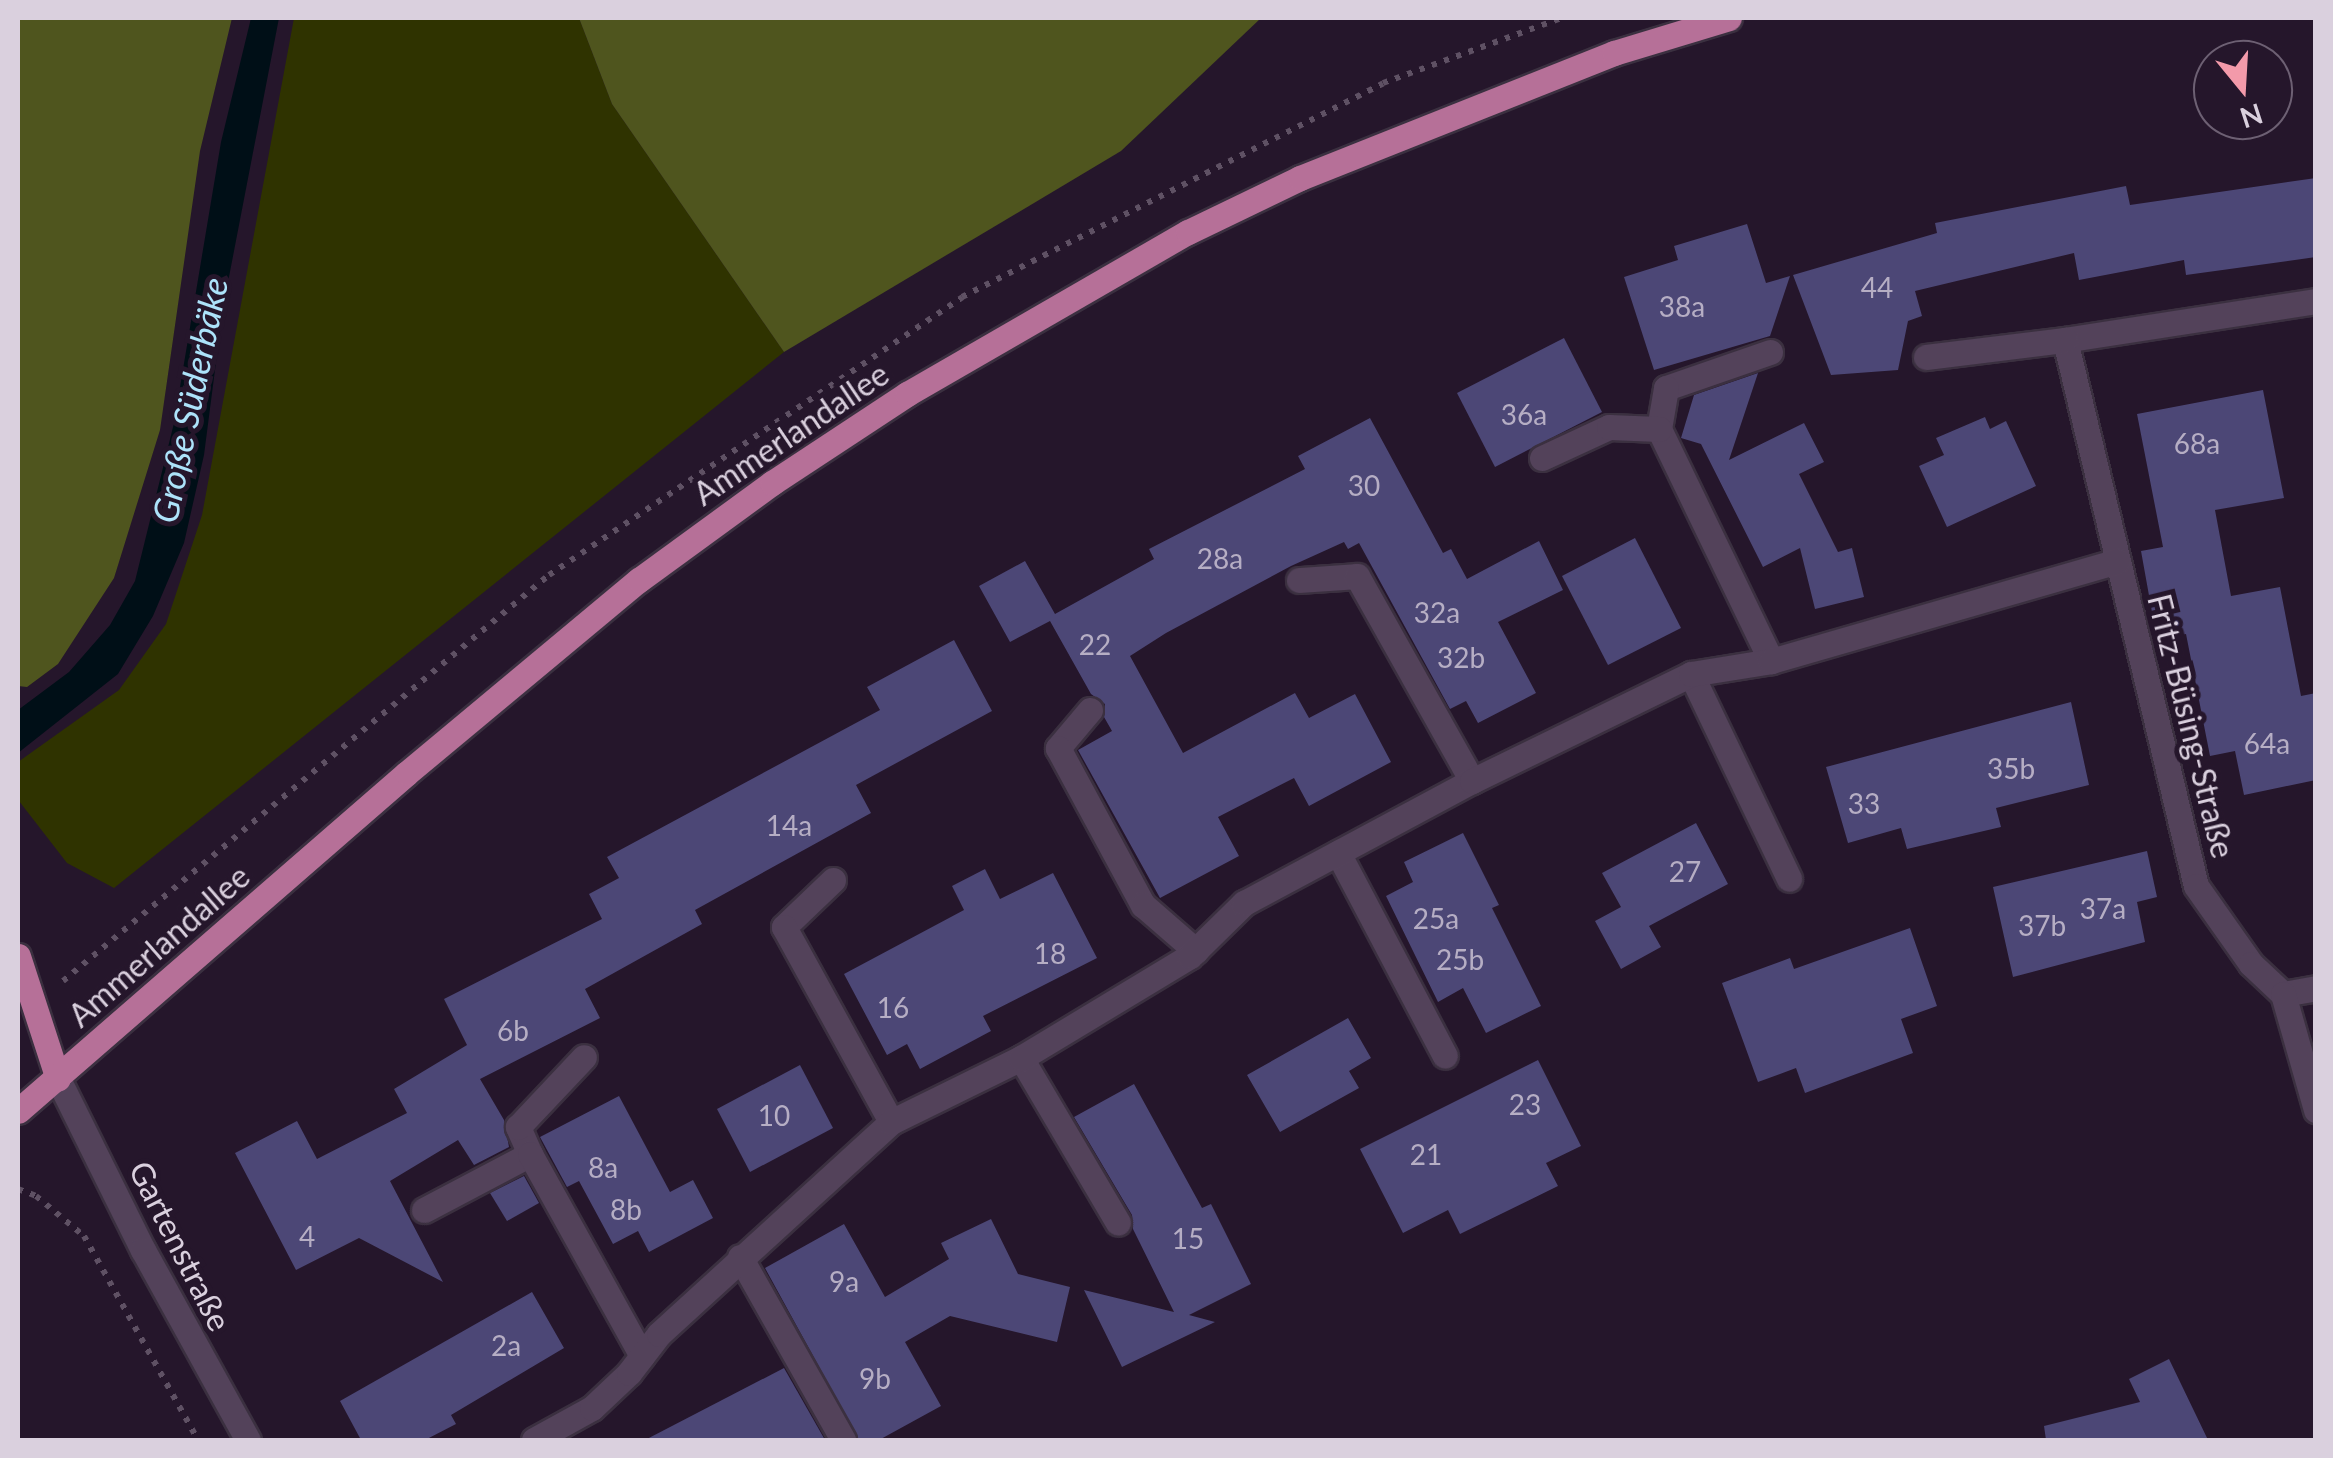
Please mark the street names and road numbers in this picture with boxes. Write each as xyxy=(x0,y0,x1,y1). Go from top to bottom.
street label: Ammerlandallee xyxy=(686,355,896,513)
street label: Fritz-Büsing-Straße xyxy=(2140,590,2242,862)
street label: Ammerlandallee xyxy=(61,857,257,1035)
street label: Gartenstraße xyxy=(121,1155,239,1337)

